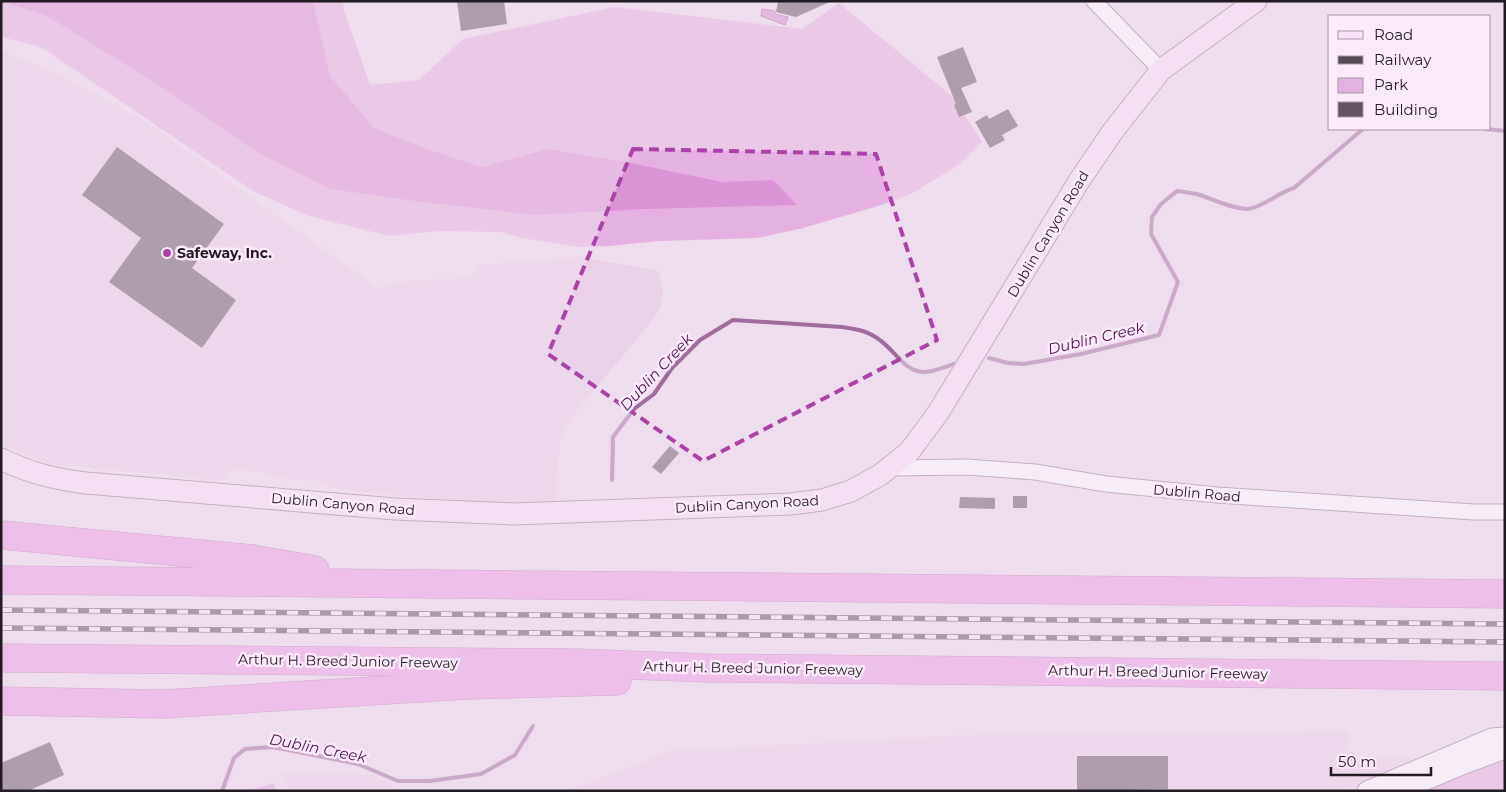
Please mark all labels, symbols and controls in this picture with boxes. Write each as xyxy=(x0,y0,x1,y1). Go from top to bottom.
legend xyxy=(1328,15,1491,130)
text: Road xyxy=(1374,25,1413,44)
text: Railway xyxy=(1374,50,1432,69)
text: Park xyxy=(1374,75,1408,94)
text: Building xyxy=(1374,100,1438,119)
street label: Dublin Canyon Road xyxy=(1003,168,1093,300)
place label: Safeway, Inc. xyxy=(177,244,272,262)
marker: Safeway, Inc. xyxy=(161,247,173,259)
water label: Dublin Creek xyxy=(1046,317,1147,358)
water label: Dublin Creek xyxy=(615,329,697,414)
street label: Dublin Road xyxy=(1153,480,1241,506)
street label: Dublin Canyon Road xyxy=(270,489,416,519)
street label: Dublin Canyon Road xyxy=(674,491,820,517)
street label: Arthur H. Breed Junior Freeway xyxy=(238,650,459,672)
street label: Arthur H. Breed Junior Freeway xyxy=(643,657,864,679)
street label: Arthur H. Breed Junior Freeway xyxy=(1048,661,1269,683)
water label: Dublin Creek xyxy=(268,729,369,767)
scale bar xyxy=(1331,744,1431,776)
text: 50 m xyxy=(1338,752,1376,771)

